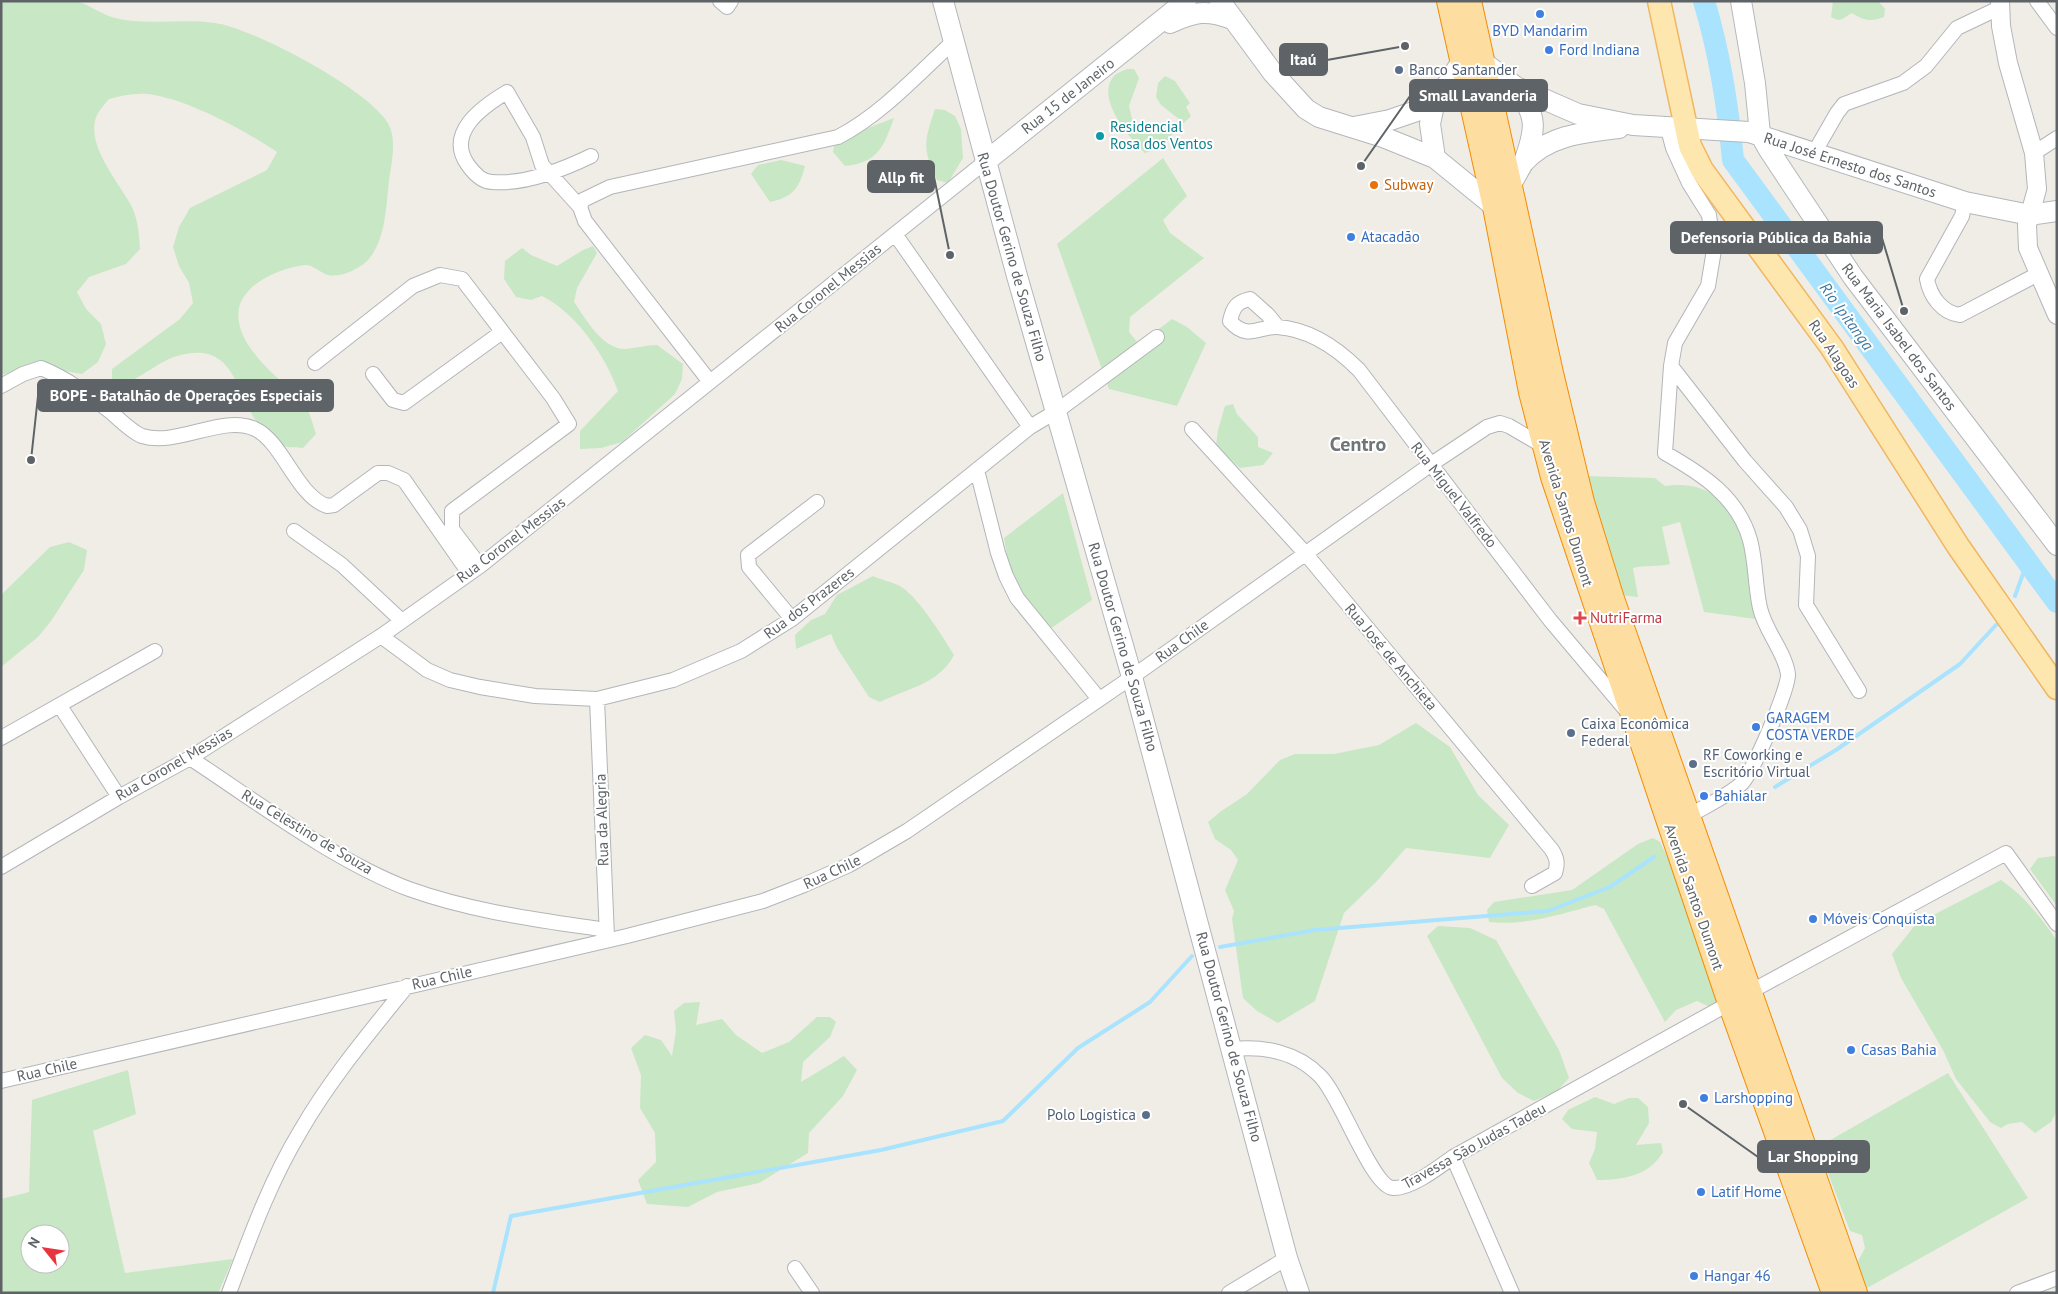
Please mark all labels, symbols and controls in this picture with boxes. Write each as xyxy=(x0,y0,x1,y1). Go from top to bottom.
marker: BYD Mandarim xyxy=(1534,8,1546,20)
place label: BYD Mandarim xyxy=(1492,21,1588,40)
place label: Ford Indiana xyxy=(1559,40,1640,59)
callout: Itaú xyxy=(1280,44,1327,75)
marker: Ford Indiana xyxy=(1543,44,1555,56)
text: Itaú xyxy=(1290,49,1316,69)
street label: Rua 15 de Janeiro xyxy=(1017,53,1118,138)
place label: Banco Santander xyxy=(1409,60,1517,79)
marker: Banco Santander xyxy=(1393,64,1405,76)
callout: Small Lavanderia xyxy=(1410,80,1547,111)
text: Small Lavanderia xyxy=(1419,85,1537,105)
place label: Residencial Rosa dos Ventos xyxy=(1110,117,1213,153)
street label: Rua José Ernesto dos Santos xyxy=(1762,128,1939,201)
marker: Residencial Rosa dos Ventos xyxy=(1094,130,1106,142)
street label: Rua Doutor Gerino de Souza Filho xyxy=(973,150,1051,364)
callout: Allp fit xyxy=(868,161,934,192)
text: Allp fit xyxy=(878,167,925,187)
place label: Subway xyxy=(1384,175,1433,194)
marker: Subway xyxy=(1368,179,1380,191)
callout: Defensoria Pública da Bahia xyxy=(1671,222,1882,253)
place label: Atacadão xyxy=(1361,227,1420,246)
text: Defensoria Pública da Bahia xyxy=(1681,227,1871,247)
marker: Atacadão xyxy=(1345,231,1357,243)
street label: Rua Coronel Messias xyxy=(771,239,885,336)
street label: Rua Maria Isabel dos Santos xyxy=(1838,259,1961,414)
water label: Rio Ipitanga xyxy=(1816,278,1878,354)
street label: Rua Alagoas xyxy=(1805,316,1864,391)
callout: BOPE - Batalhão de Operações Especiais xyxy=(38,380,333,411)
text: BOPE - Batalhão de Operações Especiais xyxy=(50,385,322,405)
district label: Centro xyxy=(1330,431,1386,457)
street label: Avenida Santos Dumont xyxy=(1535,437,1598,589)
street label: Rua Miguel Valfredo xyxy=(1407,438,1502,551)
street label: Rua Coronel Messias xyxy=(452,492,569,587)
street label: Rua Doutor Gerino de Souza Filho xyxy=(1084,540,1162,754)
street label: Rua dos Prazeres xyxy=(760,562,858,643)
street label: Rua José de Anchieta xyxy=(1341,599,1442,714)
place label: NutriFarma xyxy=(1590,608,1662,627)
marker: NutriFarma xyxy=(1574,612,1586,624)
street label: Rua Chile xyxy=(1151,615,1212,666)
place label: GARAGEM COSTA VERDE xyxy=(1766,708,1855,744)
place label: Caixa Econômica Federal xyxy=(1581,714,1689,750)
marker: GARAGEM COSTA VERDE xyxy=(1750,721,1762,733)
street label: Rua Coronel Messias xyxy=(112,722,236,805)
marker: Caixa Econômica Federal xyxy=(1565,727,1577,739)
place label: RF Coworking e Escritório Virtual xyxy=(1703,745,1811,781)
marker: RF Coworking e Escritório Virtual xyxy=(1687,758,1699,770)
street label: Rua da Alegria xyxy=(590,773,613,867)
street label: Rua Celestino de Souza xyxy=(238,785,376,878)
place label: Bahialar xyxy=(1714,786,1767,805)
marker: Bahialar xyxy=(1698,790,1710,802)
street label: Avenida Santos Dumont xyxy=(1661,821,1728,972)
street label: Rua Chile xyxy=(800,850,863,893)
place label: Móveis Conquista xyxy=(1823,909,1935,928)
marker: Móveis Conquista xyxy=(1807,913,1819,925)
street label: Rua Doutor Gerino de Souza Filho xyxy=(1192,930,1267,1144)
street label: Rua Chile xyxy=(410,961,474,994)
place label: Casas Bahia xyxy=(1861,1040,1937,1059)
marker: Casas Bahia xyxy=(1845,1044,1857,1056)
street label: Rua Chile xyxy=(15,1053,79,1086)
place label: Larshopping xyxy=(1714,1088,1793,1107)
marker: Larshopping xyxy=(1698,1092,1710,1104)
street label: Travessa São Judas Tadeu xyxy=(1399,1098,1549,1193)
place label: Polo Logistica xyxy=(1047,1105,1136,1124)
marker: Polo Logistica xyxy=(1140,1109,1152,1121)
callout: Lar Shopping xyxy=(1758,1141,1869,1172)
text: Lar Shopping xyxy=(1768,1146,1858,1166)
place label: Latif Home xyxy=(1711,1182,1782,1201)
marker: Latif Home xyxy=(1695,1186,1707,1198)
north arrow xyxy=(20,1224,70,1274)
text: N xyxy=(24,1234,44,1251)
place label: Hangar 46 xyxy=(1704,1266,1771,1285)
marker: Hangar 46 xyxy=(1688,1270,1700,1282)

